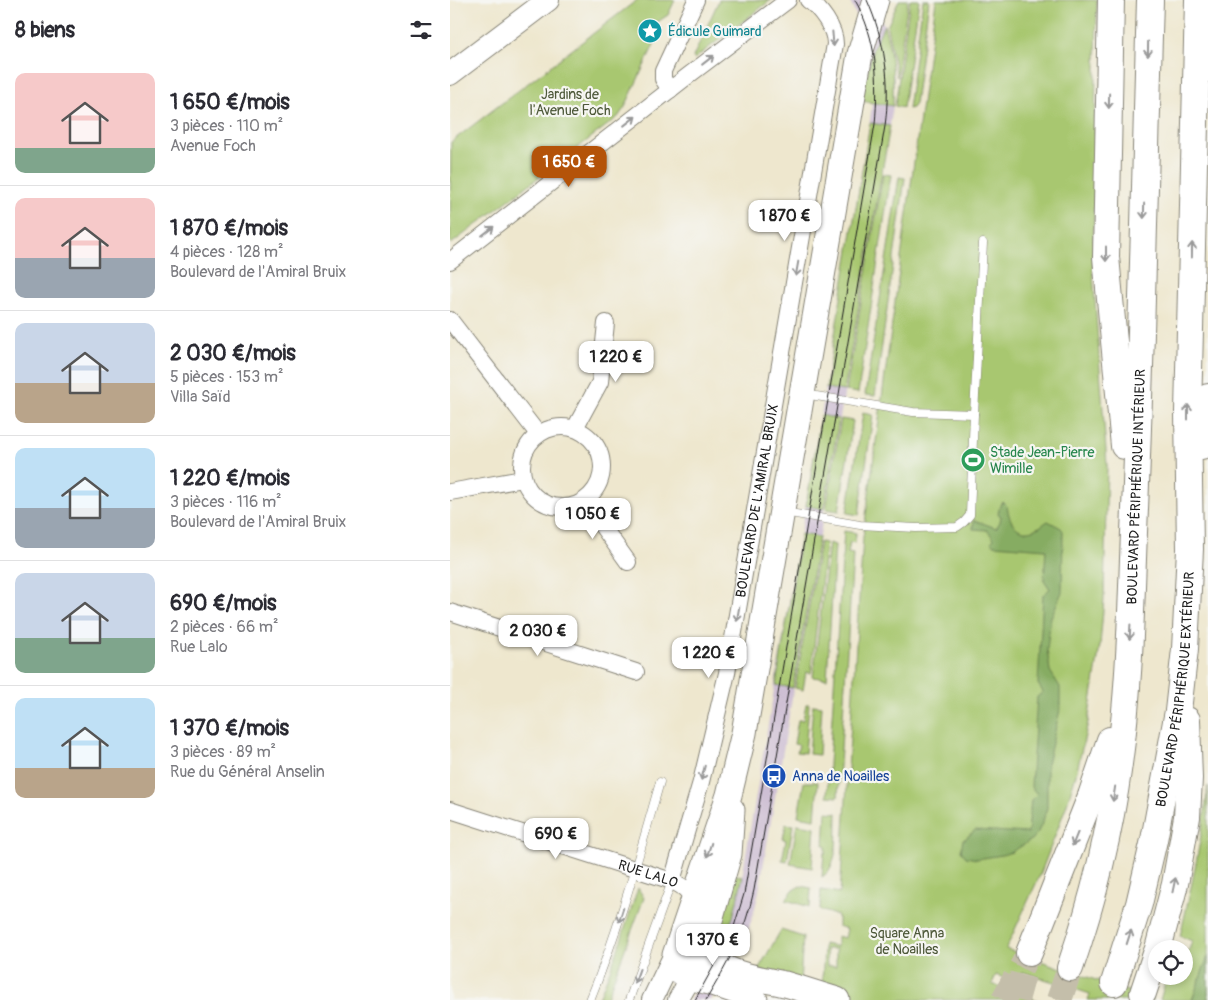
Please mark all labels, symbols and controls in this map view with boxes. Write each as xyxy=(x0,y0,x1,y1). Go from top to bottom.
icon: filters xyxy=(407,16,435,44)
text: 8 biens xyxy=(15,17,75,44)
place icon: Édicule Guimard xyxy=(637,18,663,44)
place label: Édicule Guimard xyxy=(668,22,762,40)
one-way arrow xyxy=(829,31,838,47)
one-way arrow xyxy=(1144,40,1153,56)
one-way arrow xyxy=(701,55,715,65)
park label: Jardins de l'Avenue Foch xyxy=(529,86,611,119)
text: 1 650 €/mois xyxy=(170,89,290,116)
one-way arrow xyxy=(1104,92,1114,109)
icon: home xyxy=(55,93,115,153)
one-way arrow xyxy=(624,115,637,126)
text: 3 pièces · 110 m² xyxy=(170,116,283,136)
text: Avenue Foch xyxy=(170,136,256,156)
pin: 1 650 € xyxy=(523,146,615,188)
text: 1 650 € xyxy=(543,152,595,172)
pin: 1 870 € xyxy=(739,200,831,242)
one-way arrow xyxy=(1140,203,1149,219)
text: 1 870 € xyxy=(759,206,811,226)
text: 1 870 €/mois xyxy=(170,215,288,242)
icon: home xyxy=(55,218,115,278)
one-way arrow xyxy=(482,226,495,237)
text: 4 pièces · 128 m² xyxy=(170,242,283,262)
one-way arrow xyxy=(1187,242,1197,258)
one-way arrow xyxy=(1101,245,1111,261)
one-way arrow xyxy=(791,260,801,276)
text: Boulevard de l'Amiral Bruix xyxy=(170,262,346,282)
text: 2 030 €/mois xyxy=(170,340,296,367)
pin: 1 220 € xyxy=(570,340,662,383)
icon: home xyxy=(55,343,115,403)
text: 1 220 € xyxy=(590,347,642,367)
text: 5 pièces · 153 m² xyxy=(170,367,283,387)
street label: BOULEVARD PÉRIPHÉRIQUE INTÉRIEUR xyxy=(1123,369,1149,605)
text: Villa Saïd xyxy=(170,387,231,407)
street label: BOULEVARD DE L'AMIRAL BRUIX xyxy=(732,403,782,599)
one-way arrow xyxy=(1183,405,1193,421)
place label: Stade Jean-Pierre Wimille xyxy=(990,444,1094,477)
sports icon: Stade Jean-Pierre Wimille xyxy=(960,447,986,473)
text: 1 220 €/mois xyxy=(170,465,290,492)
icon: home xyxy=(55,468,115,528)
text: 3 pièces · 116 m² xyxy=(170,492,282,512)
pin: 1 050 € xyxy=(547,498,639,540)
text: 1 050 € xyxy=(566,504,620,524)
text: Boulevard de l'Amiral Bruix xyxy=(170,512,346,532)
street label: BOULEVARD PÉRIPHÉRIQUE EXTÉRIEUR xyxy=(1152,571,1198,809)
text: 690 €/mois xyxy=(170,590,276,617)
icon: home xyxy=(55,593,115,653)
one-way arrow xyxy=(732,606,742,622)
pin: 2 030 € xyxy=(492,614,584,657)
text: 2 pièces · 66 m² xyxy=(170,617,278,637)
text: 2 030 € xyxy=(509,621,567,641)
one-way arrow xyxy=(1126,623,1135,639)
pin: 1 220 € xyxy=(663,636,755,679)
text: Rue Lalo xyxy=(170,637,228,657)
text: 1 220 € xyxy=(683,643,735,663)
text: 1 370 €/mois xyxy=(170,715,289,742)
icon: home xyxy=(55,718,115,778)
text: 3 pièces · 89 m² xyxy=(170,742,276,762)
text: Rue du Général Anselin xyxy=(170,762,325,782)
bus stop icon: Anna de Noailles xyxy=(761,763,787,789)
one-way arrow xyxy=(698,764,707,780)
place label: Anna de Noailles xyxy=(792,768,890,785)
one-way arrow xyxy=(1109,786,1119,802)
pin: 690 € xyxy=(521,818,591,860)
text: 690 € xyxy=(535,824,577,844)
one-way arrow xyxy=(1070,831,1079,846)
one-way arrow xyxy=(704,842,714,858)
street label: RUE LALO xyxy=(616,856,681,892)
one-way arrow xyxy=(1170,877,1179,893)
one-way arrow xyxy=(616,906,625,922)
pin: 1 370 € xyxy=(667,924,759,966)
park label: Square Anna de Noailles xyxy=(870,925,944,958)
one-way arrow xyxy=(1125,929,1134,945)
text: 1 370 € xyxy=(687,930,739,950)
map controls xyxy=(1148,940,1193,985)
button: locate xyxy=(1148,940,1193,985)
one-way arrow xyxy=(632,968,641,983)

